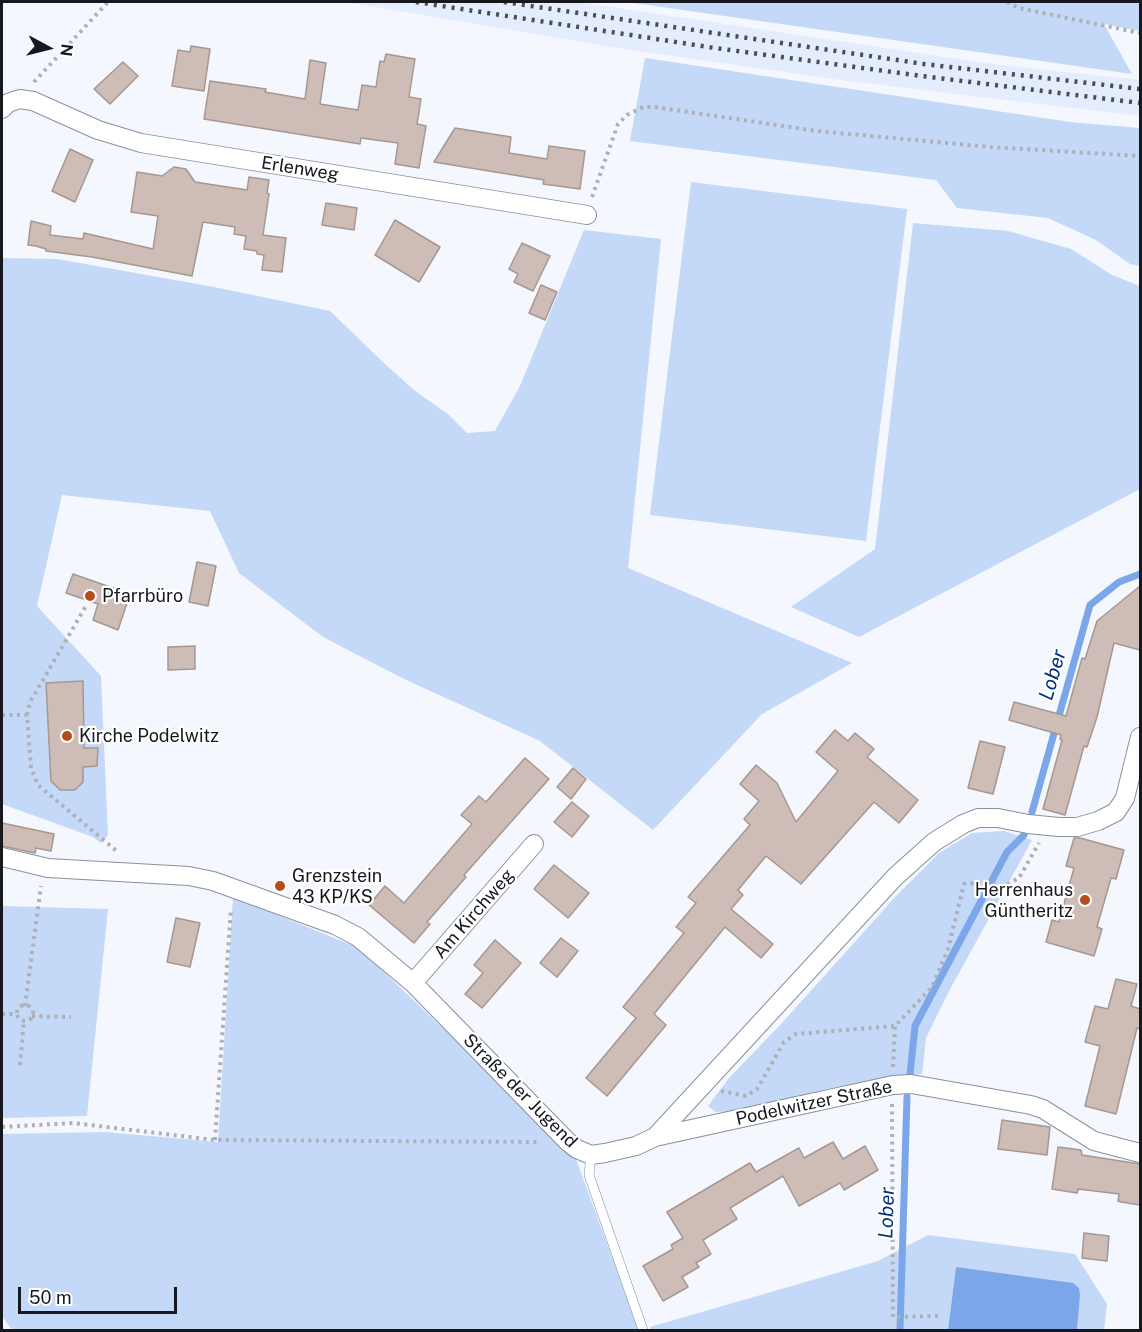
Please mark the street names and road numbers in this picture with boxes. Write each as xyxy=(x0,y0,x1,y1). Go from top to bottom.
street label: Erlenweg xyxy=(260,152,340,186)
street label: Am Kirchweg xyxy=(429,865,519,963)
street label: Straße der Jugend xyxy=(458,1029,582,1153)
street label: Podelwitzer Straße xyxy=(734,1076,894,1130)

